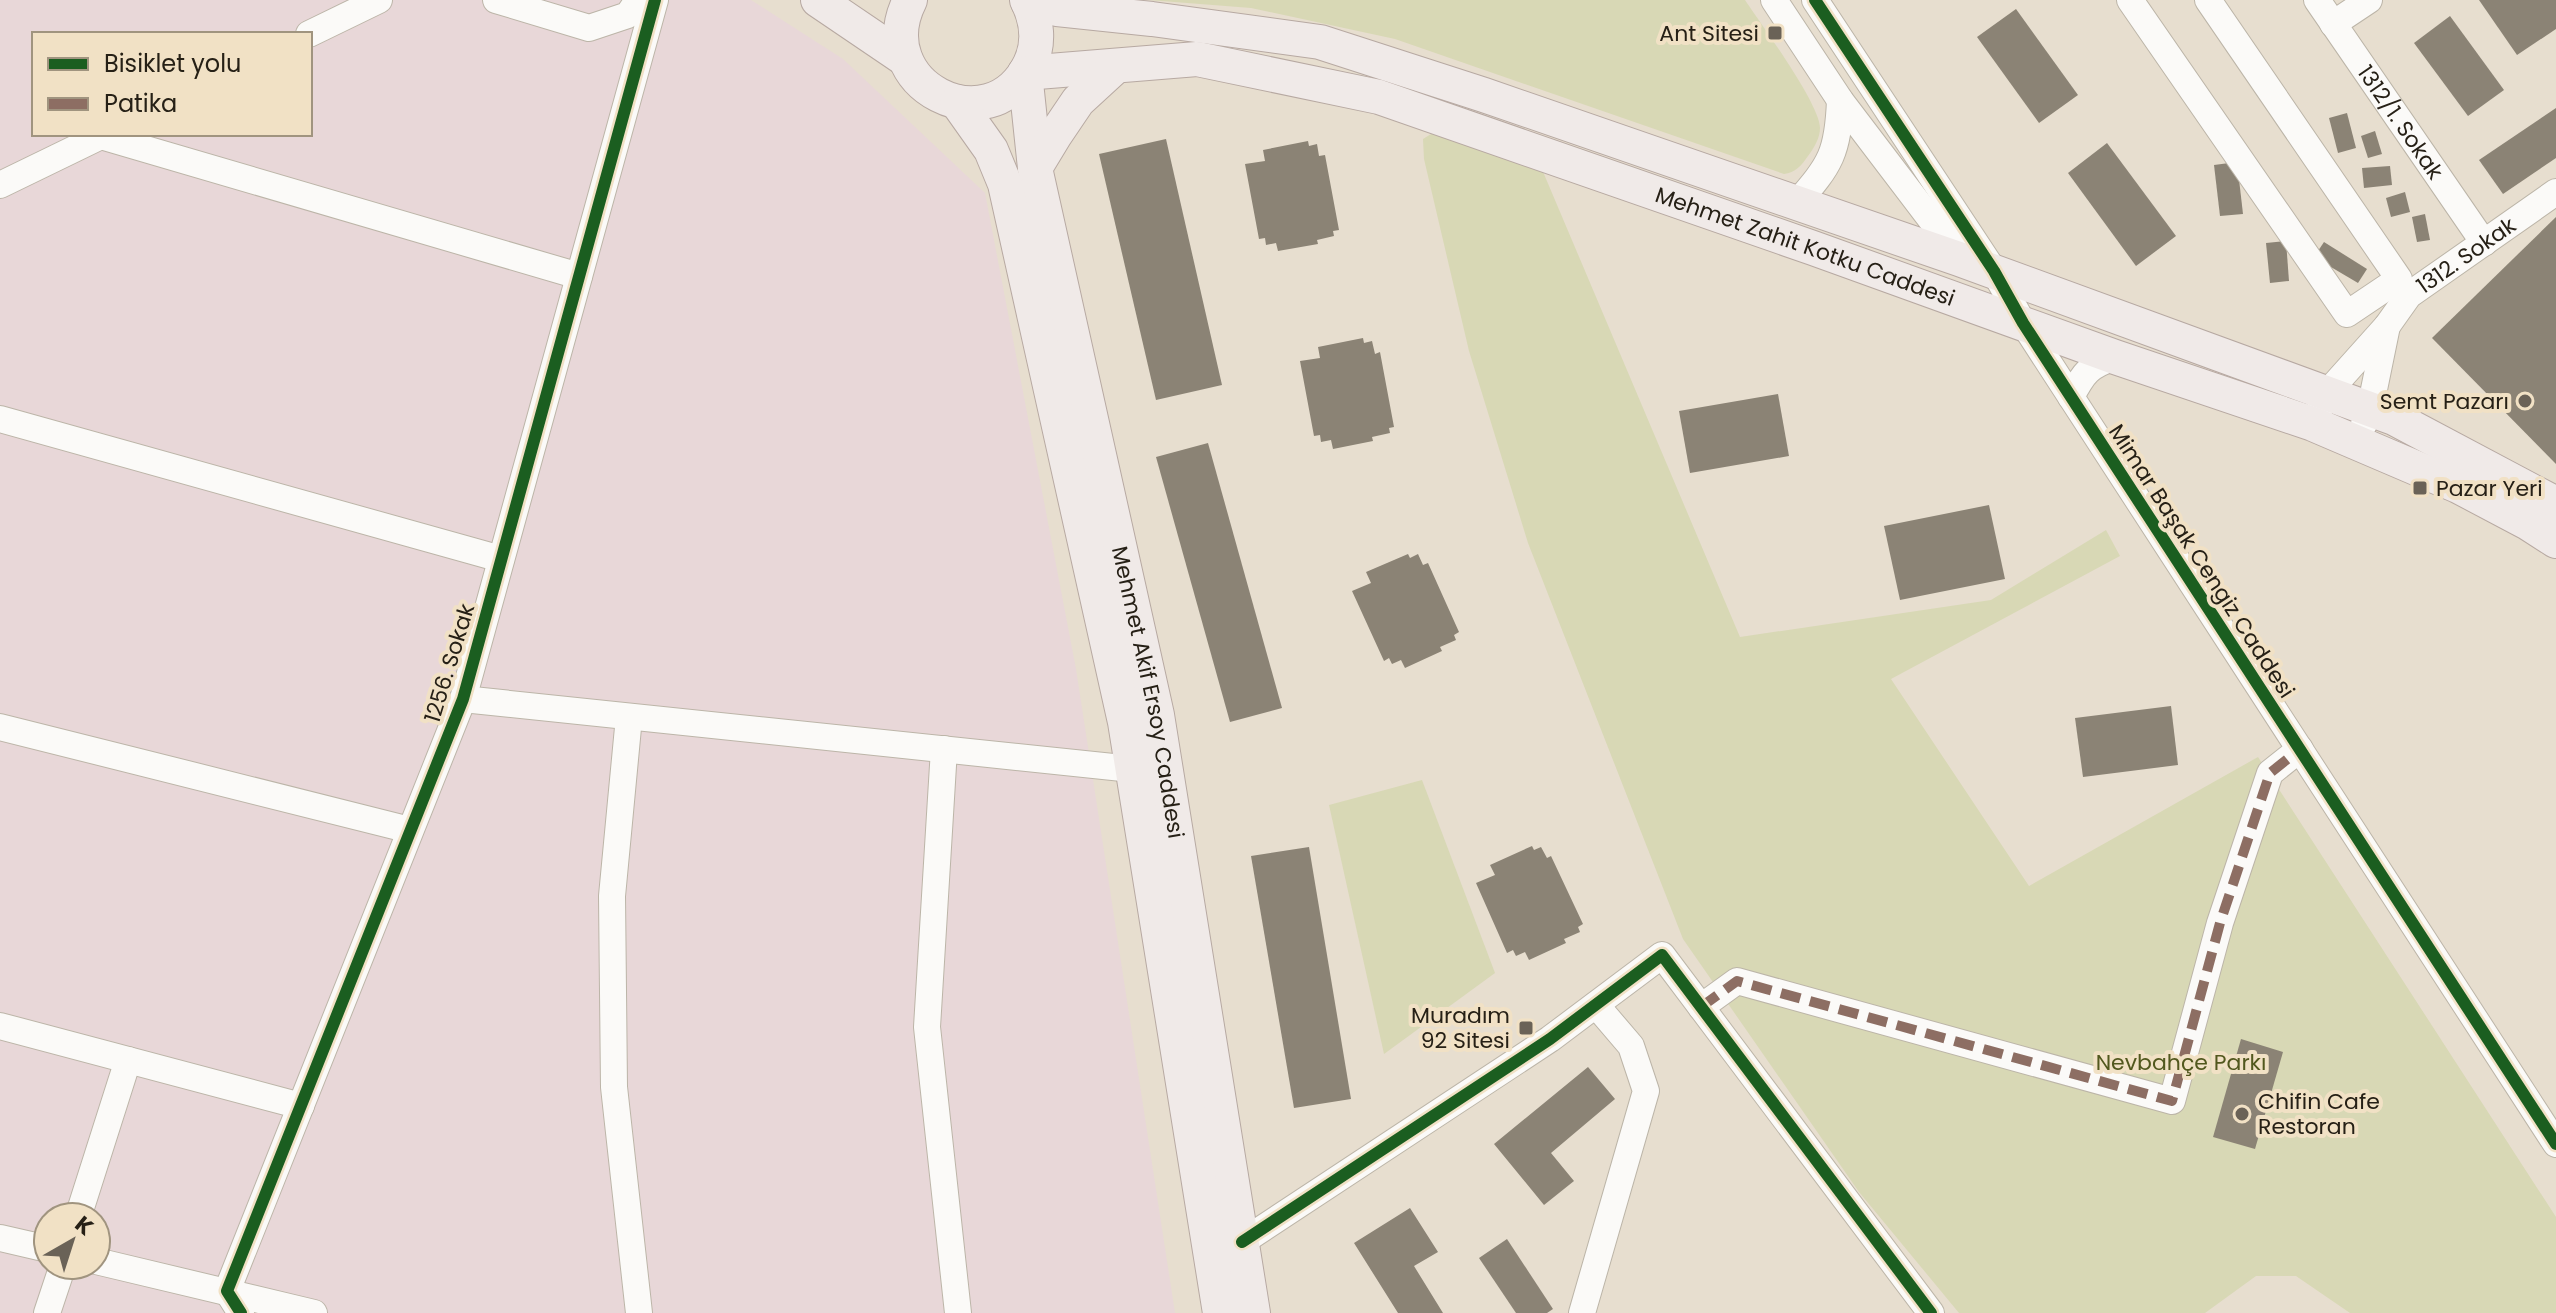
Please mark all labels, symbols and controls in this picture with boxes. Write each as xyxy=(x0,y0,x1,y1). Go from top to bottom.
place label: Ant Sitesi xyxy=(1659,18,1759,49)
marker: Ant Sitesi xyxy=(1766,24,1784,42)
legend xyxy=(32,32,312,136)
text: Bisiklet yolu xyxy=(104,47,241,80)
street label: 1312/1. Sokak xyxy=(2350,59,2451,186)
text: Patika xyxy=(104,87,177,120)
street label: Mehmet Zahit Kotku Caddesi xyxy=(1651,179,1959,314)
street label: 1312. Sokak xyxy=(2410,210,2523,301)
place label: Semt Pazarı xyxy=(2380,386,2509,417)
marker: Semt Pazarı xyxy=(2516,392,2534,410)
street label: Mimar Başak Cengiz Caddesi xyxy=(2101,418,2302,704)
place label: Pazar Yeri xyxy=(2436,473,2543,504)
marker: Pazar Yeri xyxy=(2411,479,2429,497)
street label: Mehmet Akif Ersoy Caddesi xyxy=(1104,543,1192,841)
street label: 1256. Sokak xyxy=(417,599,482,726)
place label: Muradım 92 Sitesi xyxy=(1411,1000,1510,1056)
marker: Muradım 92 Sitesi xyxy=(1517,1019,1535,1037)
park label: Nevbahçe Parkı xyxy=(2096,1047,2266,1078)
place label: Chifin Cafe Restoran xyxy=(2258,1086,2380,1142)
marker: Chifin Cafe Restoran xyxy=(2233,1105,2251,1123)
north arrow xyxy=(32,1201,112,1281)
text: K xyxy=(69,1209,100,1243)

